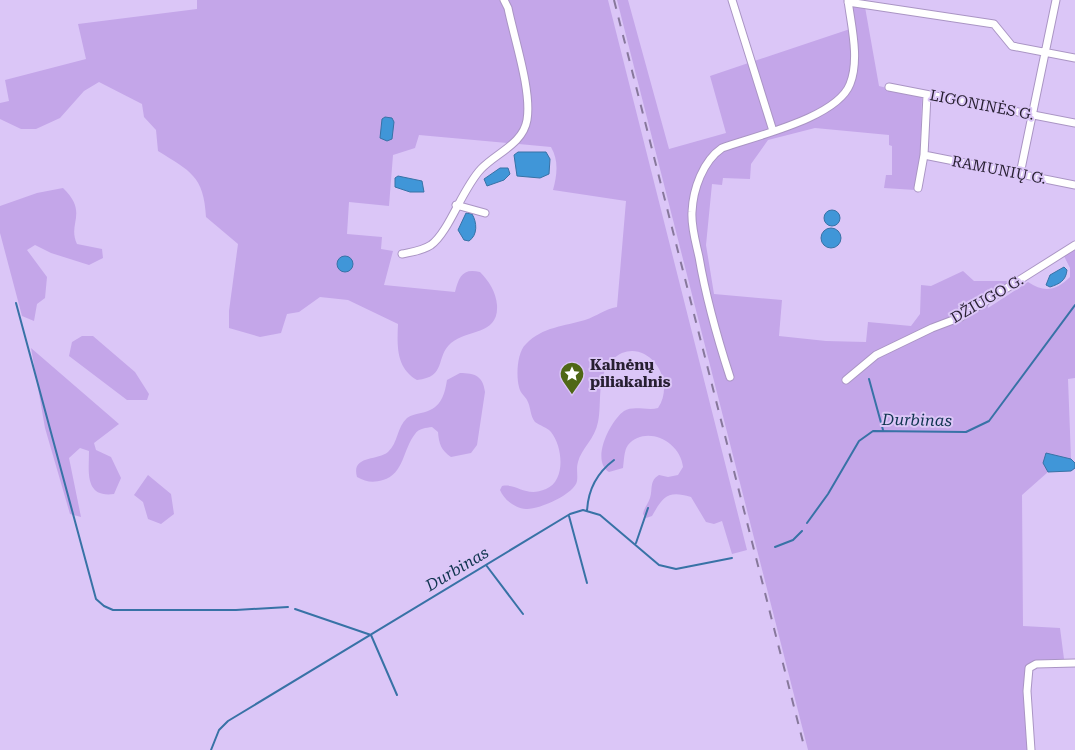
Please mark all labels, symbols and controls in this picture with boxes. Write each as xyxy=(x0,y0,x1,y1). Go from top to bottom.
street label: LIGONINĖS G. xyxy=(928,86,1036,124)
street label: RAMUNIŲ G. xyxy=(950,152,1048,188)
street label: DŽIUGO G. xyxy=(947,271,1027,327)
place label: Kalnėnų piliakalnis xyxy=(590,356,671,391)
place icon: Kalnėnų piliakalnis xyxy=(559,361,585,395)
water label: Durbinas xyxy=(881,410,952,430)
water label: Durbinas xyxy=(421,543,492,596)

